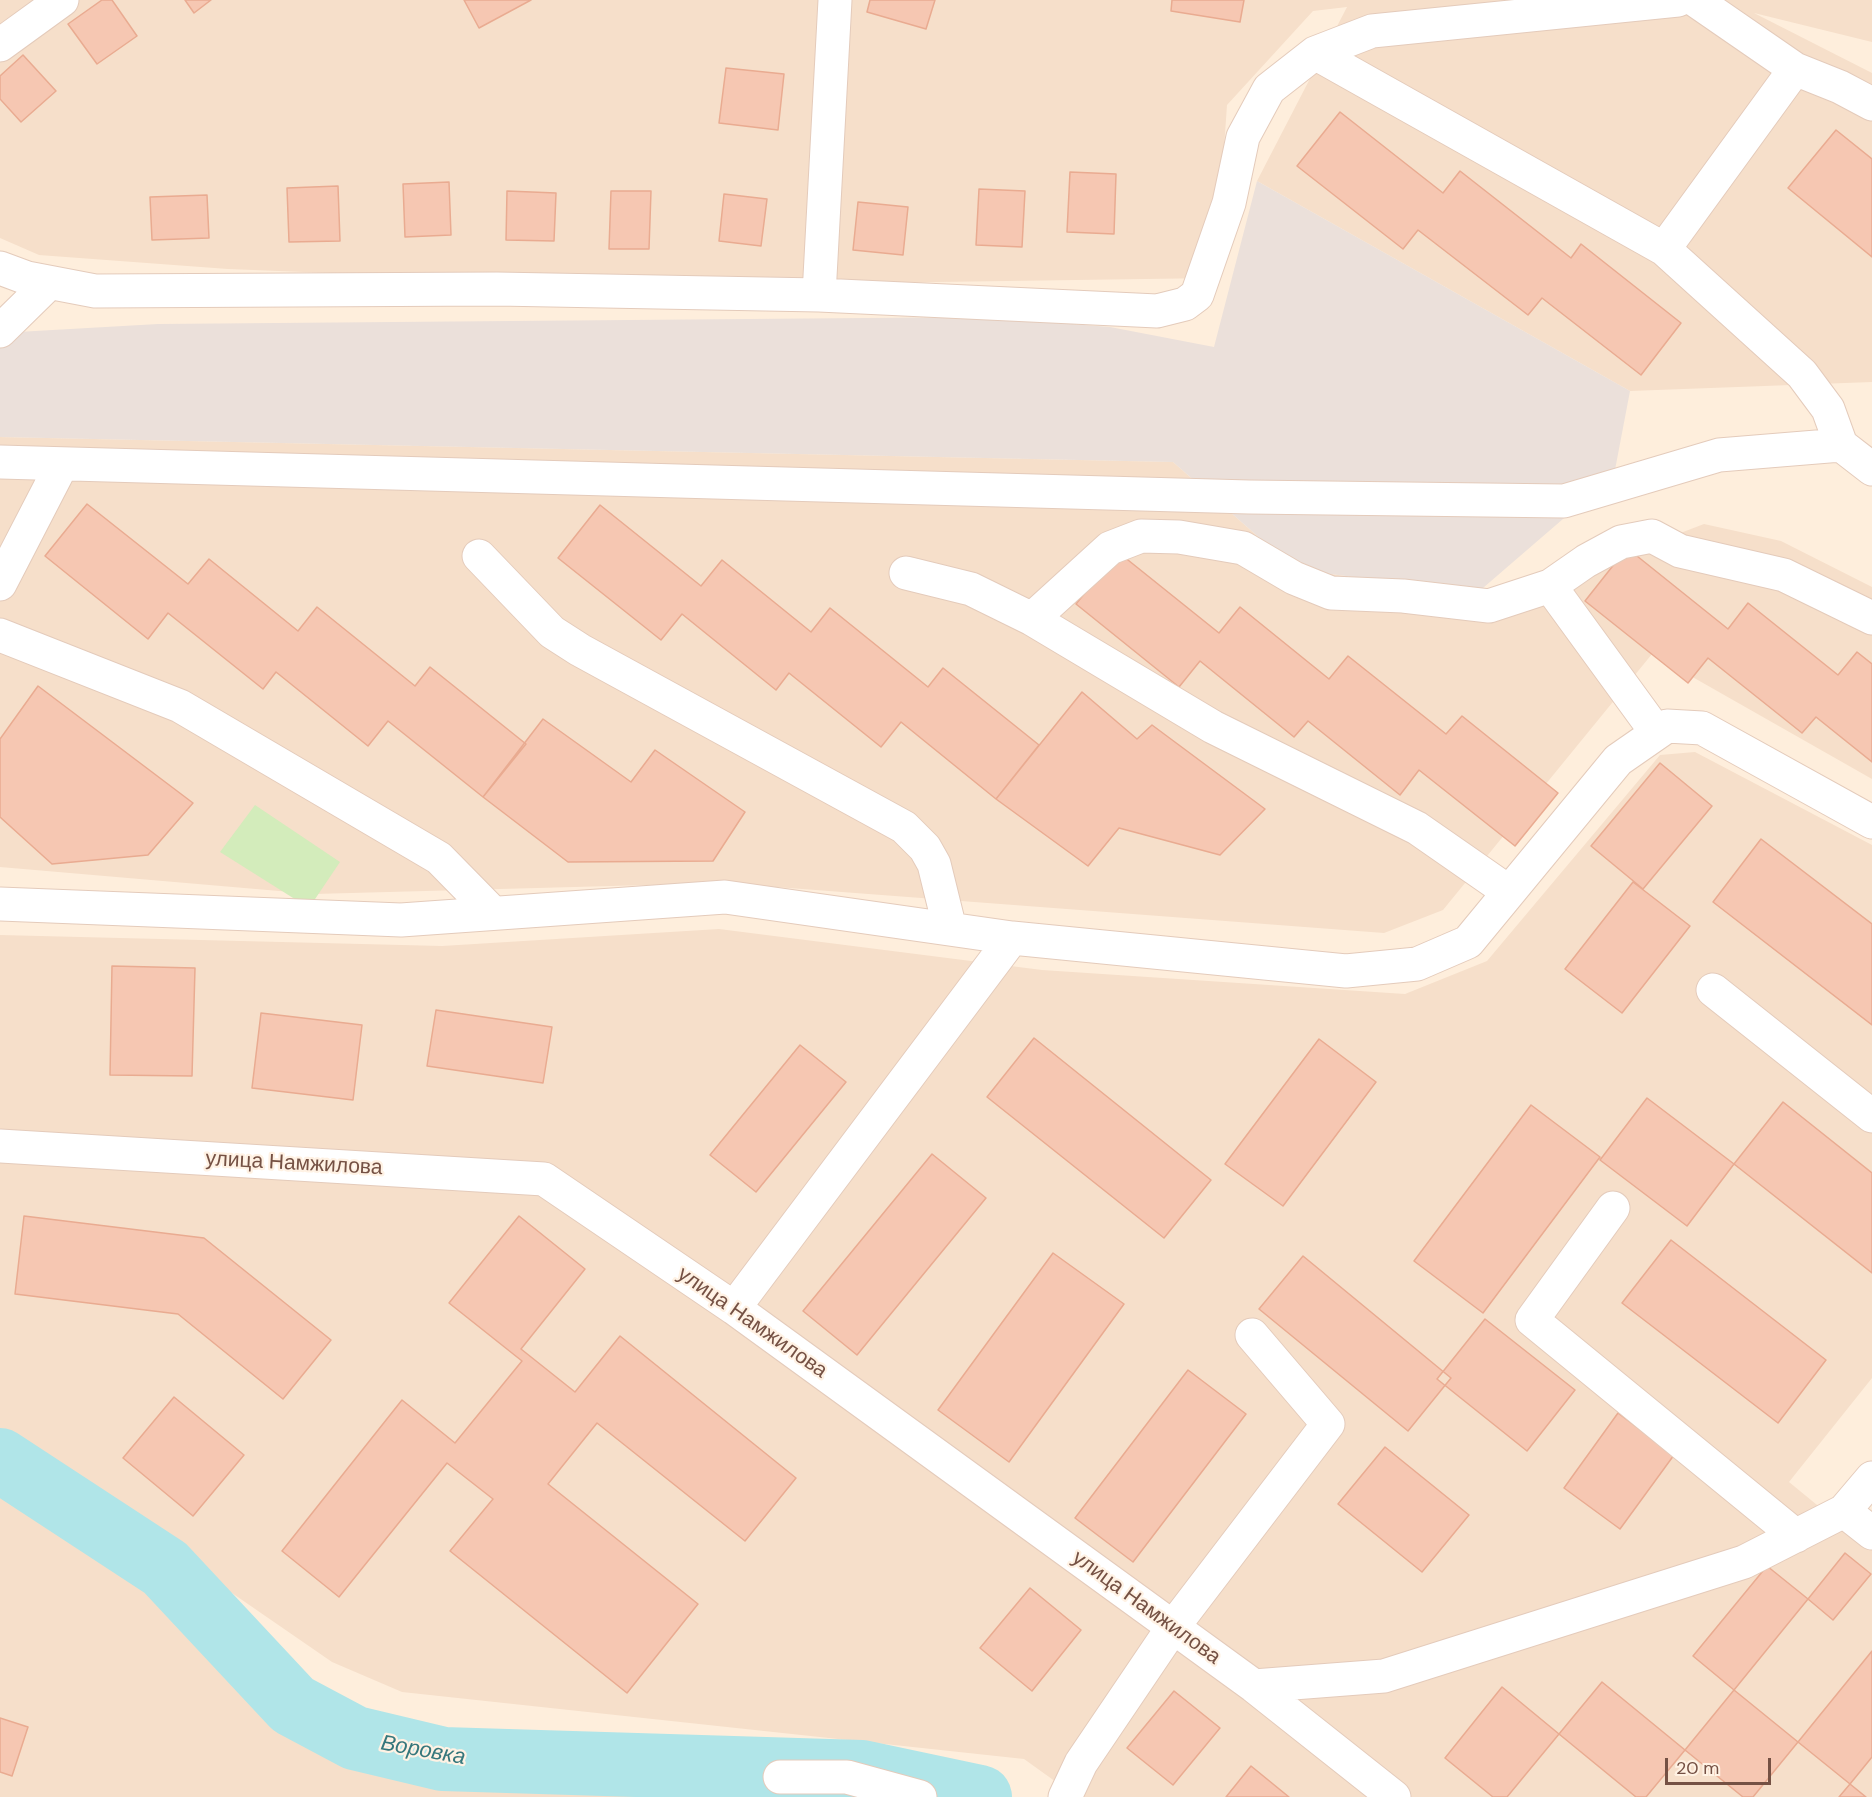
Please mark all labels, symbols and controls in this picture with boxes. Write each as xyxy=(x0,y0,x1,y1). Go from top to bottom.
street label: улица Намжилова xyxy=(205,1147,383,1181)
street label: улица Намжилова xyxy=(672,1262,832,1384)
street label: улица Намжилова xyxy=(1067,1546,1225,1670)
water label: Воровка xyxy=(379,1731,467,1771)
scale bar xyxy=(1668,1746,1774,1784)
text: 20 m xyxy=(1676,1756,1719,1780)

